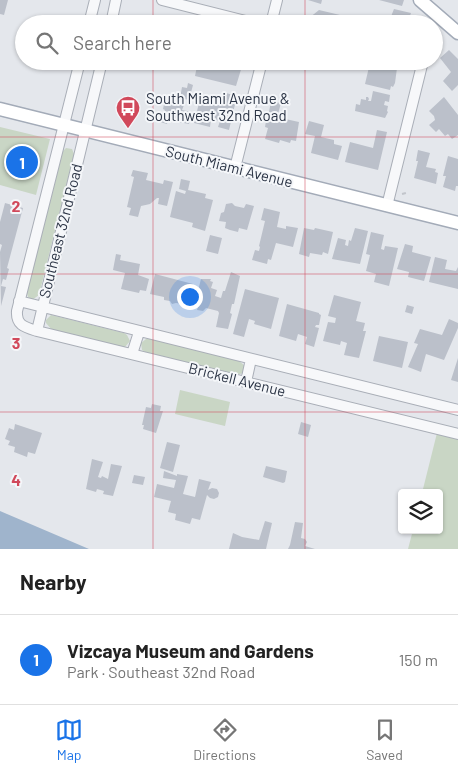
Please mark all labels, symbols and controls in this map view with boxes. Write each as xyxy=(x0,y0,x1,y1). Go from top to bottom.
search box xyxy=(15,15,443,70)
icon: search xyxy=(33,29,61,57)
text: Search here xyxy=(73,31,172,54)
place label: South Miami Avenue & Southwest 32nd Road xyxy=(146,89,290,124)
bus stop icon: South Miami Avenue & Southwest 32nd Road xyxy=(115,95,141,129)
street label: South Miami Avenue xyxy=(164,141,295,191)
pin: 1 xyxy=(6,143,38,181)
street label: Southeast 32nd Road xyxy=(35,162,85,300)
text: 2 xyxy=(12,196,21,215)
your location xyxy=(177,284,203,310)
text: 3 xyxy=(12,333,20,352)
street label: Brickell Avenue xyxy=(187,358,288,400)
text: 4 xyxy=(11,470,21,489)
map controls xyxy=(398,489,443,534)
button: layers xyxy=(398,489,443,534)
text: Nearby xyxy=(20,569,86,594)
text: Vizcaya Museum and Gardens xyxy=(67,639,314,662)
text: 1 xyxy=(33,650,39,669)
text: 150 m xyxy=(399,650,438,669)
text: Park · Southeast 32nd Road xyxy=(67,662,255,681)
tab: Map xyxy=(55,716,83,763)
tab: Directions xyxy=(193,716,256,763)
tab: Saved xyxy=(366,716,403,763)

